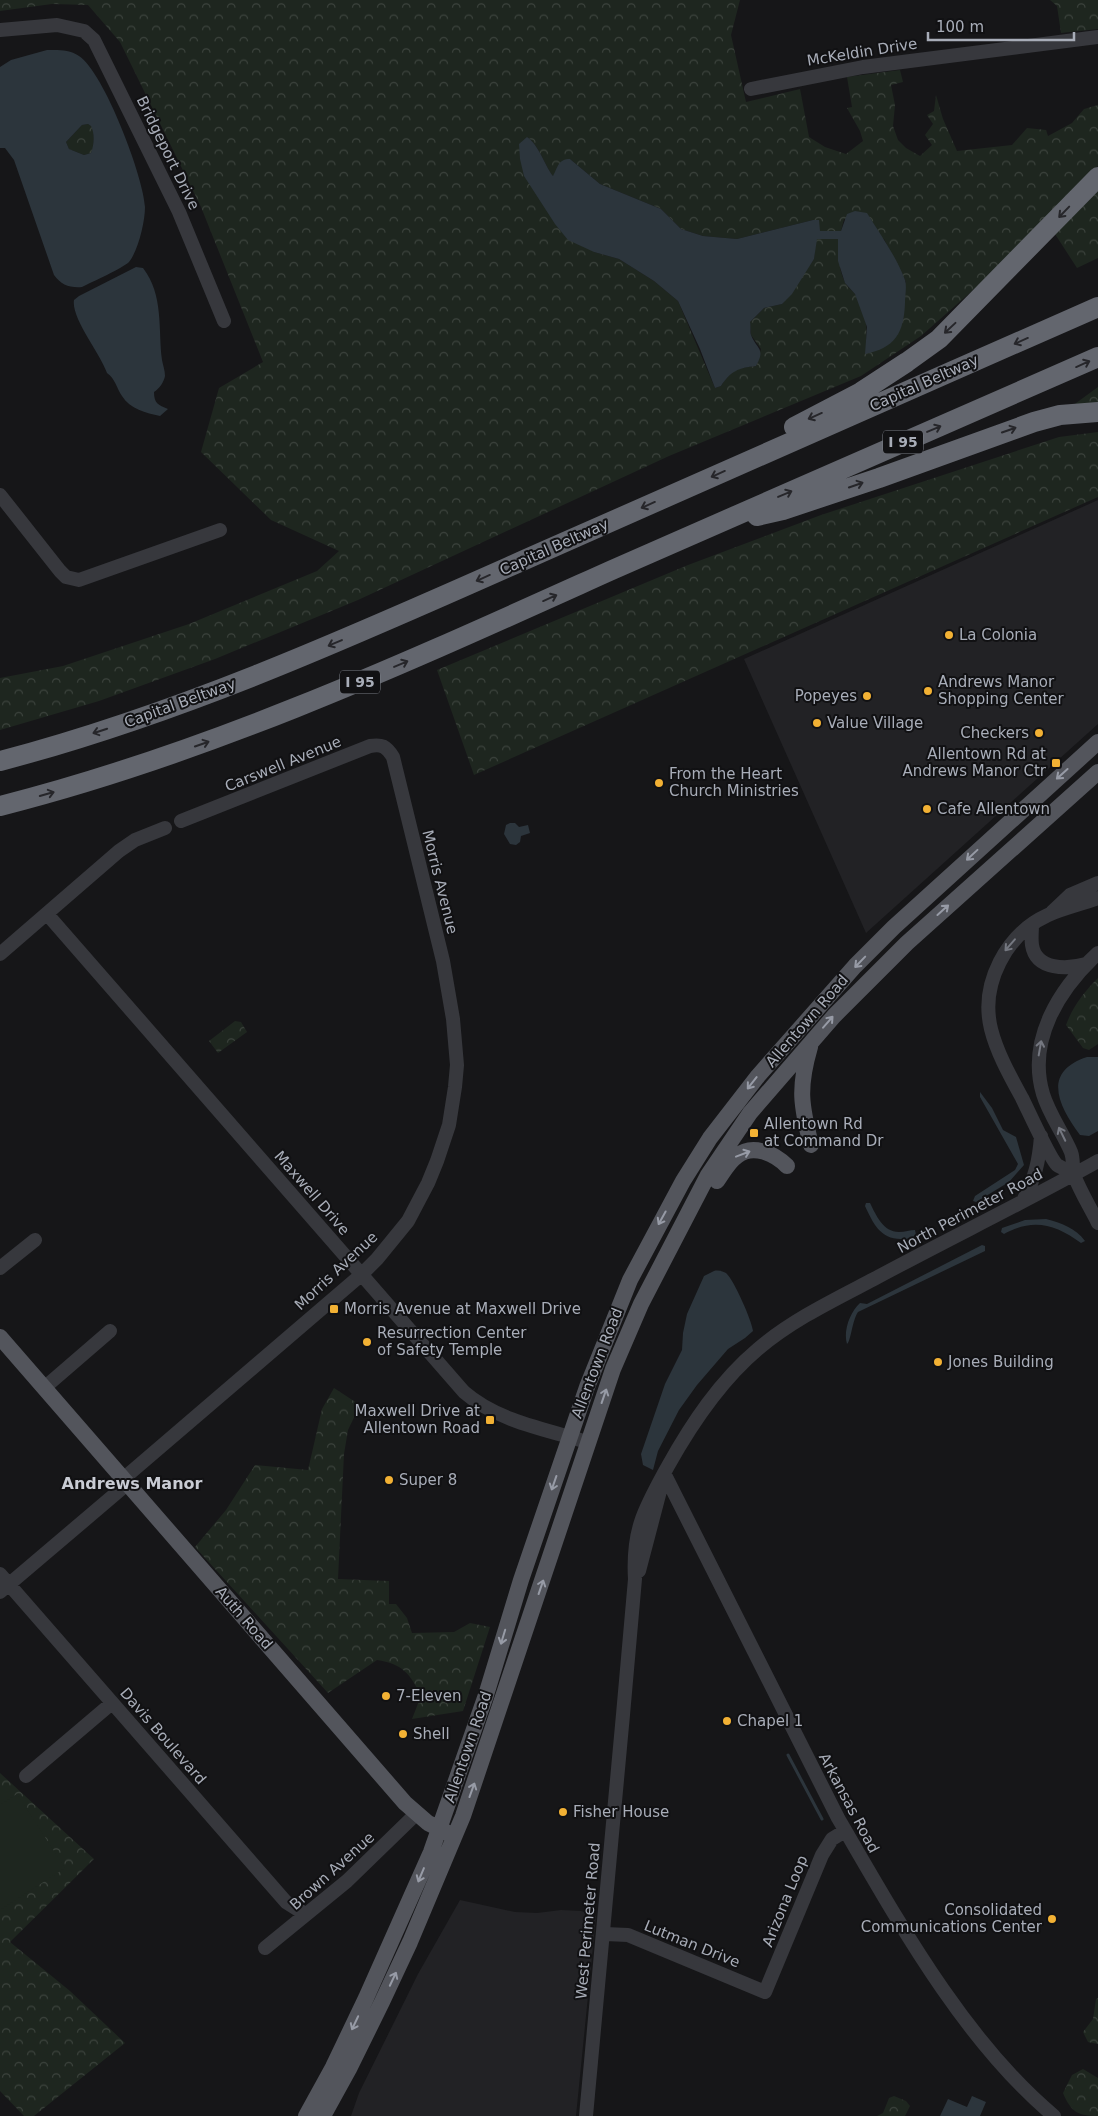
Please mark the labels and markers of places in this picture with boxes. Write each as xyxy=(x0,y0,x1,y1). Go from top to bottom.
place label: La Colonia xyxy=(959,626,1037,644)
marker: La Colonia xyxy=(943,629,955,641)
place label: Andrews Manor Shopping Center xyxy=(938,673,1065,708)
marker: Andrews Manor Shopping Center xyxy=(922,685,934,697)
place label: Popeyes xyxy=(795,687,857,705)
marker: Popeyes xyxy=(861,690,873,702)
place label: Value Village xyxy=(827,714,923,732)
marker: Value Village xyxy=(811,717,823,729)
place label: Checkers xyxy=(960,724,1029,742)
marker: Checkers xyxy=(1033,727,1045,739)
place label: Allentown Rd at Andrews Manor Ctr xyxy=(903,745,1047,780)
marker: Allentown Rd at Andrews Manor Ctr xyxy=(1050,757,1062,769)
place label: From the Heart Church Ministries xyxy=(669,765,799,800)
marker: From the Heart Church Ministries xyxy=(653,777,665,789)
place label: Cafe Allentown xyxy=(937,800,1050,818)
marker: Cafe Allentown xyxy=(921,803,933,815)
place label: Allentown Rd at Command Dr xyxy=(764,1115,884,1150)
marker: Allentown Rd at Command Dr xyxy=(748,1127,760,1139)
place label: Morris Avenue at Maxwell Drive xyxy=(344,1300,581,1318)
marker: Morris Avenue at Maxwell Drive xyxy=(328,1303,340,1315)
place label: Resurrection Center of Safety Temple xyxy=(377,1324,527,1359)
marker: Resurrection Center of Safety Temple xyxy=(361,1336,373,1348)
place label: Jones Building xyxy=(947,1353,1054,1371)
marker: Jones Building xyxy=(932,1356,944,1368)
place label: Maxwell Drive at Allentown Road xyxy=(355,1402,480,1437)
marker: Maxwell Drive at Allentown Road xyxy=(484,1414,496,1426)
place label: Super 8 xyxy=(399,1471,457,1489)
marker: Super 8 xyxy=(383,1474,395,1486)
place label: 7-Eleven xyxy=(396,1687,461,1705)
marker: 7-Eleven xyxy=(380,1690,392,1702)
place label: Chapel 1 xyxy=(737,1712,803,1730)
marker: Chapel 1 xyxy=(721,1715,733,1727)
place label: Shell xyxy=(413,1725,450,1743)
marker: Shell xyxy=(397,1728,409,1740)
place label: Fisher House xyxy=(573,1803,669,1821)
marker: Fisher House xyxy=(557,1806,569,1818)
place label: Consolidated Communications Center xyxy=(861,1901,1043,1936)
marker: Consolidated Communications Center xyxy=(1046,1913,1058,1925)

